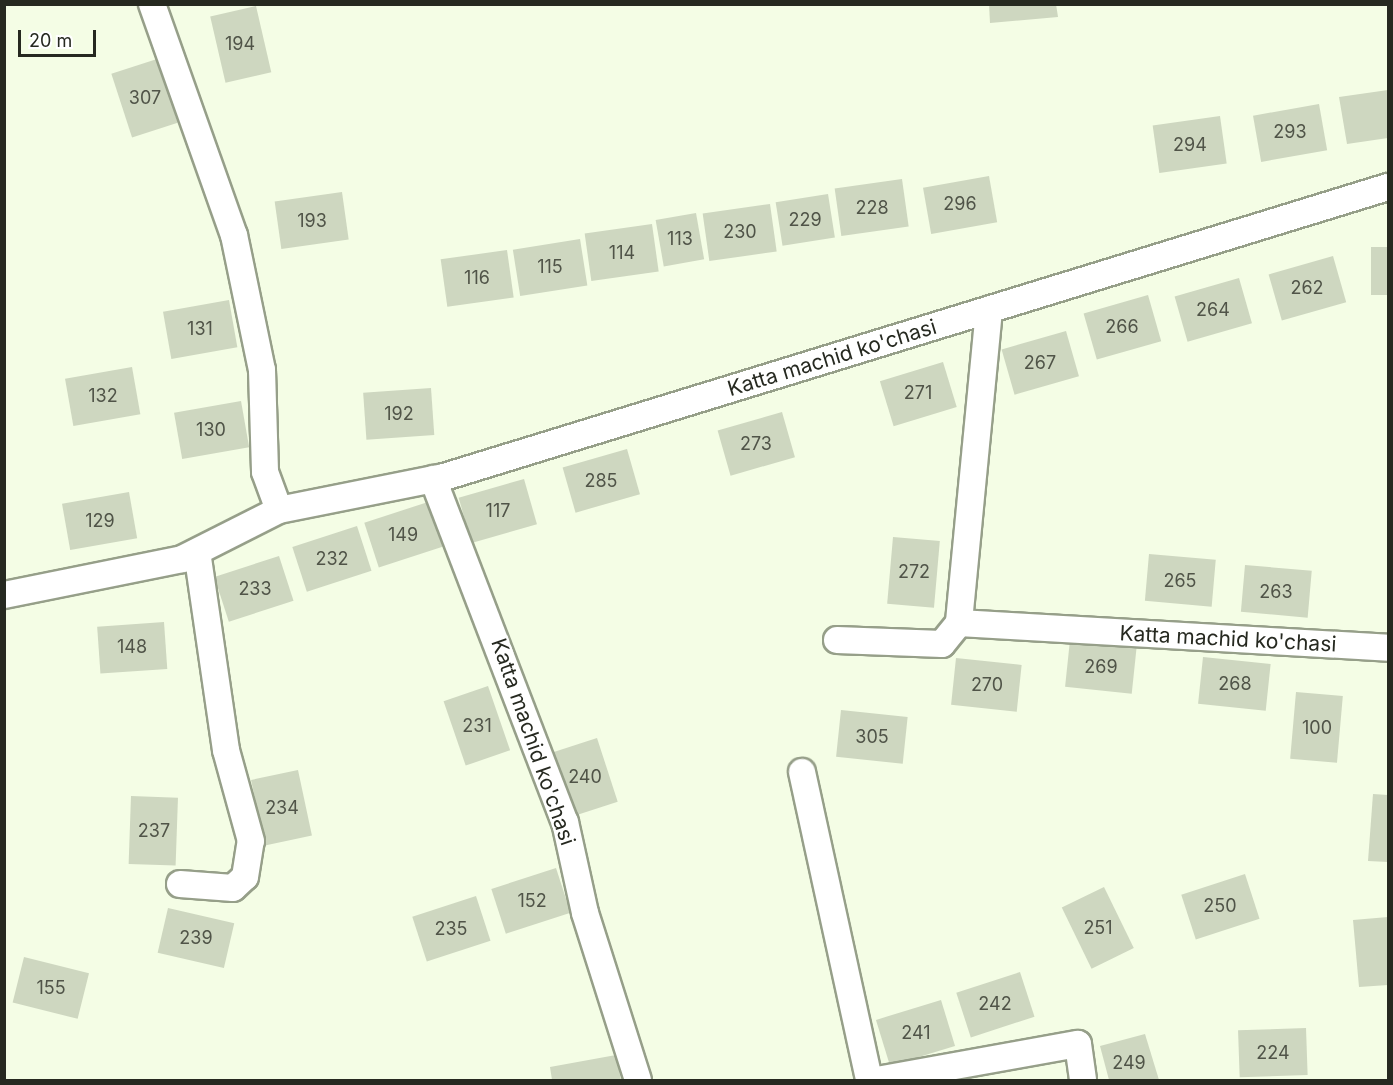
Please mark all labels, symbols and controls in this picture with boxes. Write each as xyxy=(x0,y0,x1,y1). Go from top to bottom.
scale bar xyxy=(21,18,99,56)
text: 20 m xyxy=(29,30,72,51)
house number: 194 xyxy=(225,33,255,55)
house number: 307 xyxy=(129,87,161,109)
house number: 293 xyxy=(1273,121,1307,143)
house number: 294 xyxy=(1173,134,1207,156)
house number: 296 xyxy=(943,193,977,215)
house number: 228 xyxy=(855,197,889,219)
house number: 229 xyxy=(788,209,822,231)
house number: 193 xyxy=(297,210,327,232)
house number: 230 xyxy=(723,221,757,243)
house number: 113 xyxy=(667,228,693,250)
house number: 114 xyxy=(609,242,635,264)
house number: 115 xyxy=(537,256,563,278)
house number: 116 xyxy=(464,267,490,289)
house number: 262 xyxy=(1290,277,1324,299)
house number: 264 xyxy=(1196,299,1230,321)
street label: Katta machid ko'chasi xyxy=(725,314,939,402)
house number: 266 xyxy=(1105,316,1139,338)
house number: 131 xyxy=(187,318,213,340)
house number: 267 xyxy=(1024,352,1056,374)
house number: 271 xyxy=(904,382,932,404)
house number: 132 xyxy=(88,385,118,407)
house number: 192 xyxy=(384,403,414,425)
house number: 130 xyxy=(196,419,226,441)
house number: 273 xyxy=(740,433,772,455)
house number: 285 xyxy=(584,470,618,492)
house number: 117 xyxy=(486,500,510,522)
house number: 129 xyxy=(85,510,115,532)
house number: 149 xyxy=(388,524,418,546)
house number: 232 xyxy=(315,548,349,570)
house number: 272 xyxy=(898,561,930,583)
house number: 265 xyxy=(1163,570,1197,592)
house number: 233 xyxy=(238,578,272,600)
house number: 263 xyxy=(1259,581,1293,603)
street label: Katta machid ko'chasi xyxy=(1119,621,1337,657)
street label: Katta machid ko'chasi xyxy=(486,635,580,849)
house number: 148 xyxy=(117,636,147,658)
house number: 269 xyxy=(1084,656,1118,678)
house number: 268 xyxy=(1218,673,1252,695)
house number: 270 xyxy=(971,674,1003,696)
house number: 231 xyxy=(462,715,492,737)
house number: 100 xyxy=(1302,717,1332,739)
house number: 305 xyxy=(855,726,889,748)
house number: 240 xyxy=(568,766,602,788)
house number: 234 xyxy=(265,797,299,819)
house number: 237 xyxy=(138,820,170,842)
house number: 152 xyxy=(517,890,547,912)
house number: 250 xyxy=(1203,895,1237,917)
house number: 251 xyxy=(1083,917,1113,939)
house number: 235 xyxy=(434,918,468,940)
house number: 239 xyxy=(179,927,213,949)
house number: 155 xyxy=(36,977,66,999)
house number: 242 xyxy=(978,993,1012,1015)
house number: 241 xyxy=(901,1022,931,1044)
house number: 224 xyxy=(1256,1042,1290,1064)
house number: 249 xyxy=(1112,1052,1146,1074)

